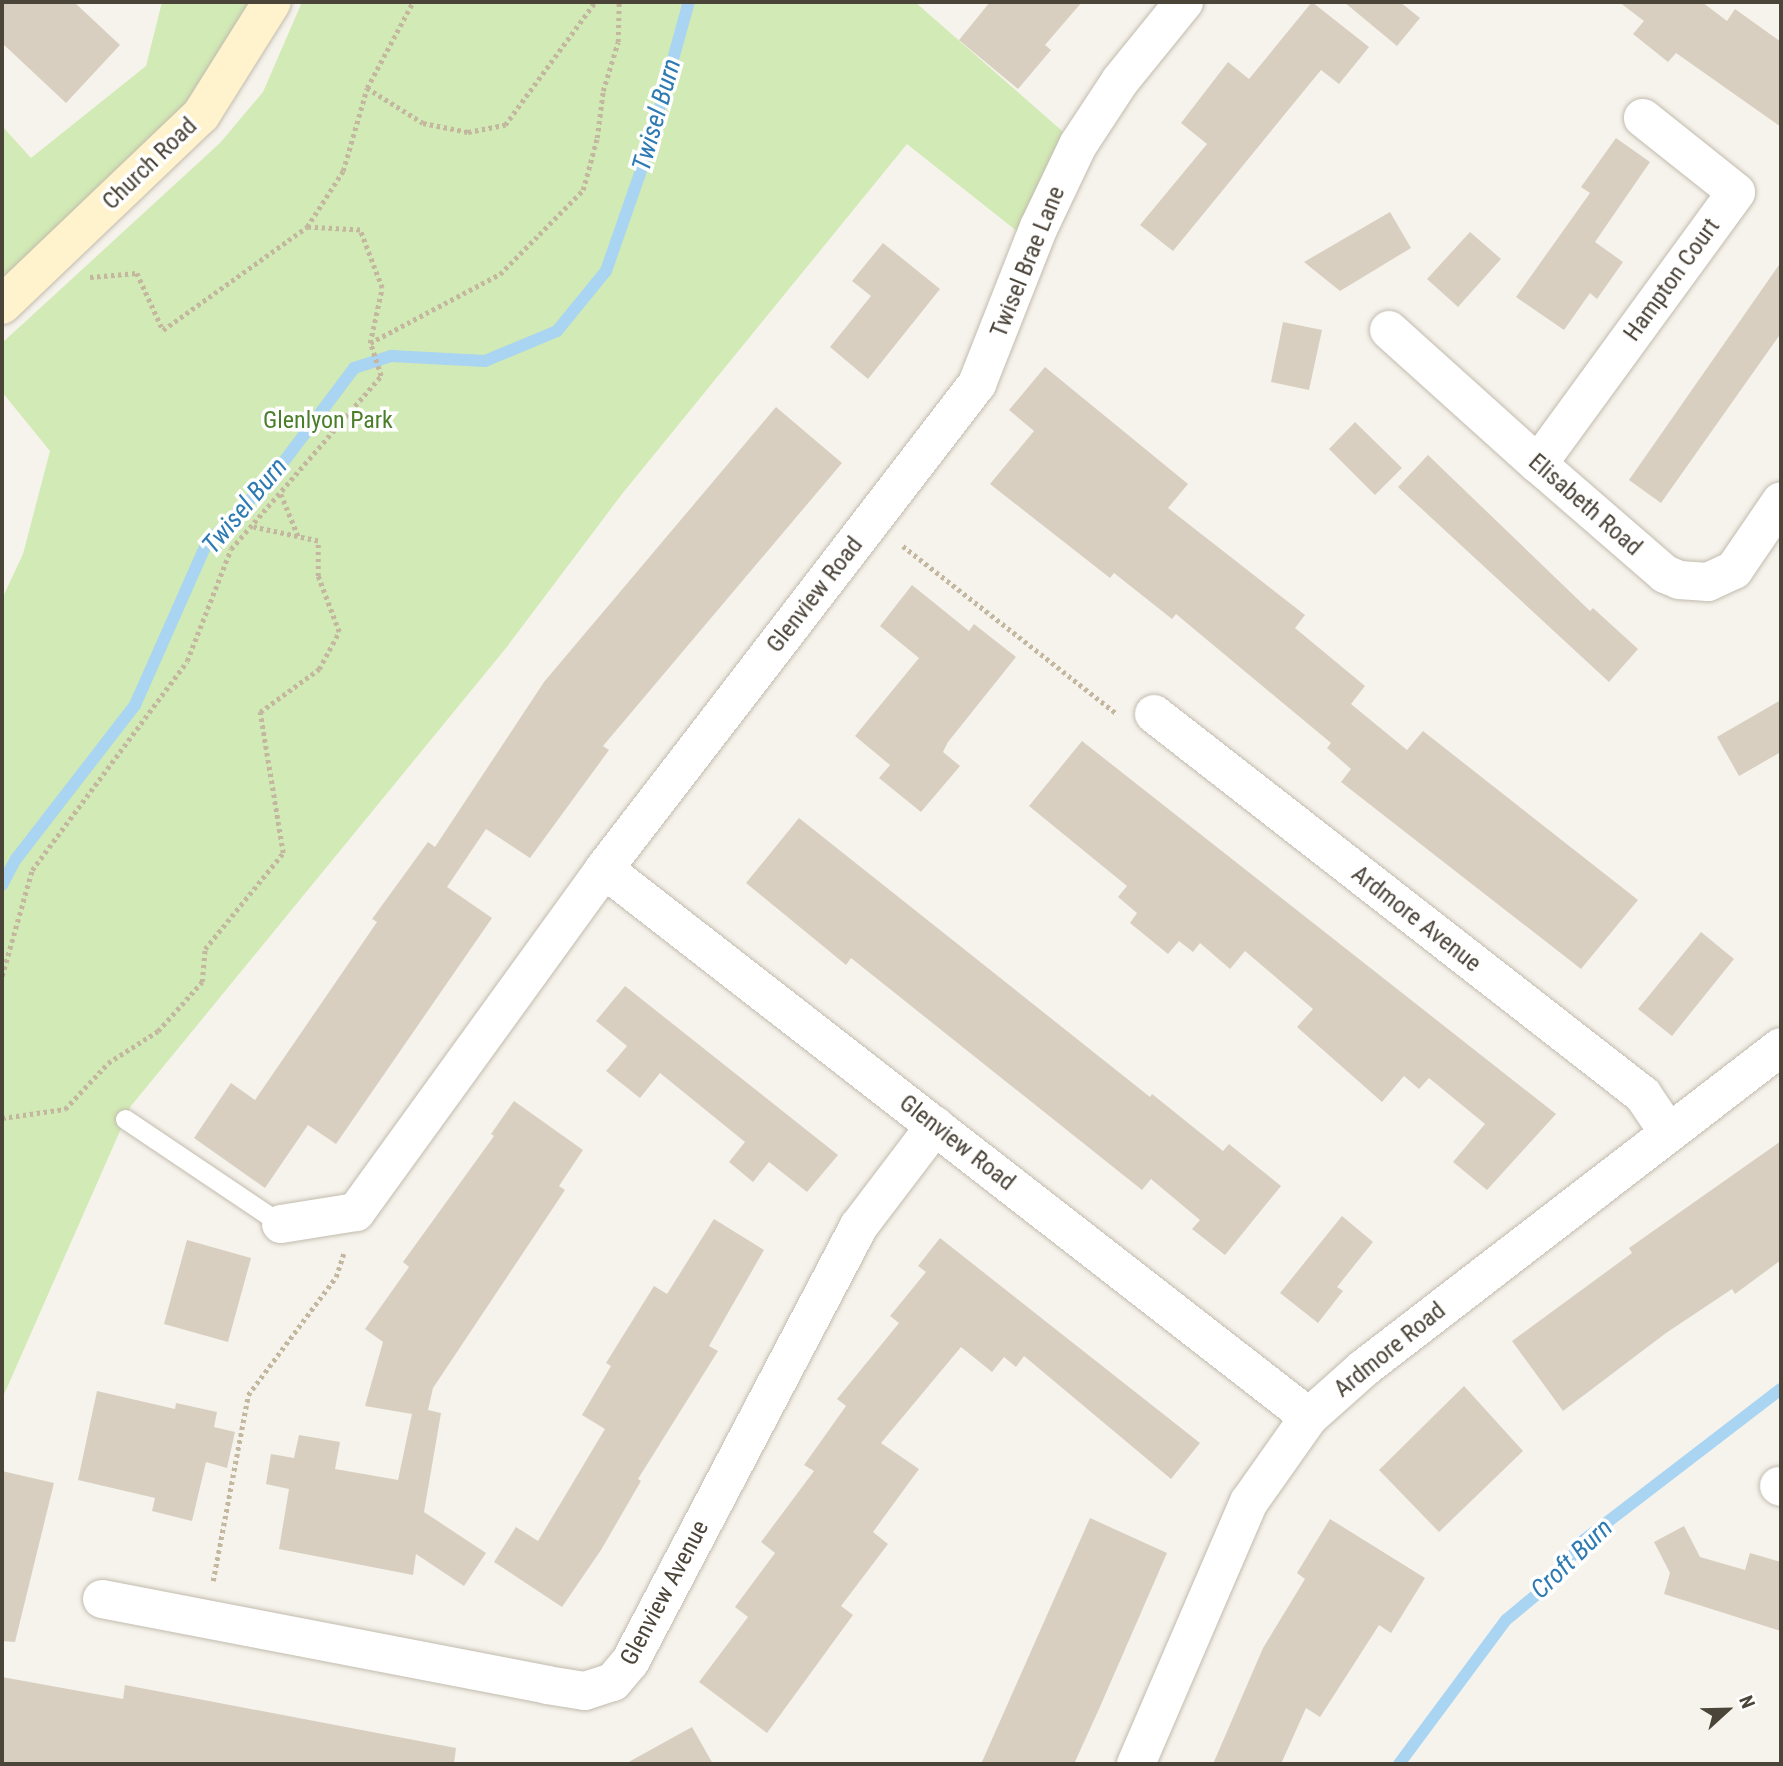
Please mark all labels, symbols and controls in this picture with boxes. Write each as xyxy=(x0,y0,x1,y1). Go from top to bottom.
water label: Twisel Burn xyxy=(626,55,688,175)
street label: Church Road xyxy=(97,112,203,216)
street label: Twisel Brae Lane xyxy=(985,182,1071,342)
street label: Hampton Court xyxy=(1618,213,1726,347)
park label: Glenlyon Park xyxy=(263,407,393,435)
street label: Elisabeth Road xyxy=(1522,448,1648,562)
water label: Twisel Burn xyxy=(196,452,294,560)
street label: Glenview Road xyxy=(761,531,869,659)
street label: Ardmore Avenue xyxy=(1346,860,1486,978)
street label: Glenview Road xyxy=(893,1089,1021,1197)
street label: Ardmore Road xyxy=(1328,1296,1452,1404)
water label: Croft Burn xyxy=(1525,1512,1619,1606)
street label: Glenview Avenue xyxy=(615,1516,715,1670)
north arrow xyxy=(1692,1675,1762,1745)
text: N xyxy=(1734,1692,1760,1712)

